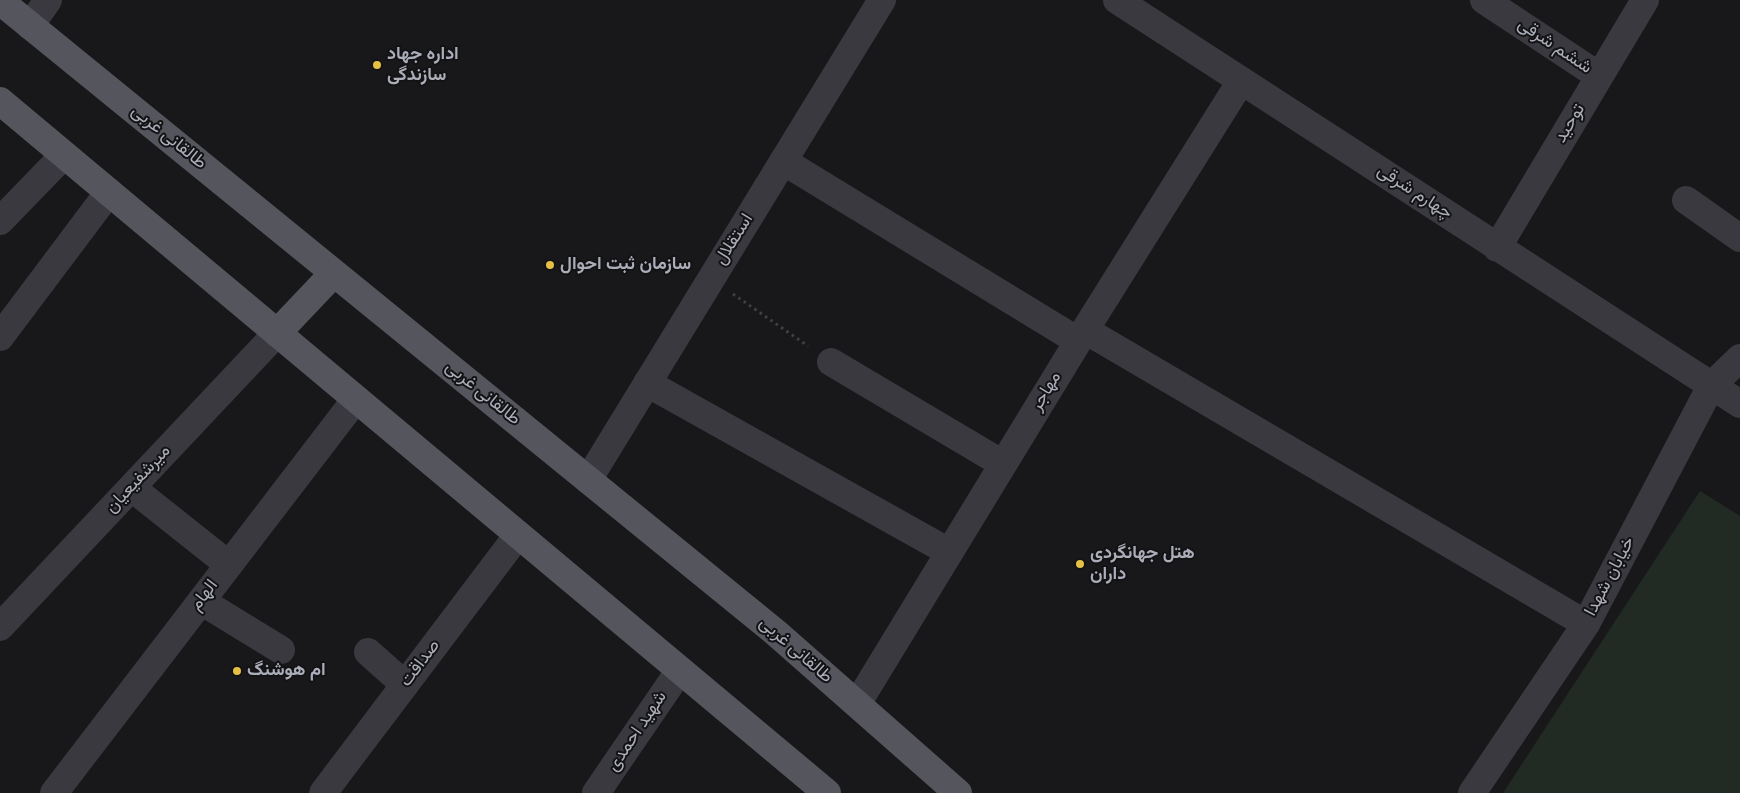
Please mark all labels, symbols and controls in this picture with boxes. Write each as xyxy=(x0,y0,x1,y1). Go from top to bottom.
street label: ششم شرقی xyxy=(1513,14,1595,80)
place label: اداره جهاد سازندگی xyxy=(387,44,459,86)
marker: اداره جهاد سازندگی xyxy=(371,59,383,71)
street label: طالقانی غربی xyxy=(126,101,210,175)
street label: توحید xyxy=(1551,101,1591,147)
street label: چهارم شرقی xyxy=(1372,161,1456,225)
street label: استقلال xyxy=(711,210,759,270)
place label: سازمان ثبت احوال xyxy=(560,254,691,276)
marker: سازمان ثبت احوال xyxy=(544,259,556,271)
street label: طالقانی غربی xyxy=(440,357,524,431)
street label: مهاجر xyxy=(1027,368,1067,416)
street label: میرشفیعیان xyxy=(102,441,176,519)
street label: خیابان شهدا xyxy=(1581,534,1641,620)
place label: هتل جهانگردی داران xyxy=(1090,543,1195,586)
marker: هتل جهانگردی داران xyxy=(1074,558,1086,570)
street label: الهام xyxy=(186,576,224,616)
street label: طالقانی غربی xyxy=(754,613,836,689)
street label: صداقت xyxy=(396,636,446,692)
place label: ام هوشنگ xyxy=(247,660,326,682)
marker: ام هوشنگ xyxy=(231,665,243,677)
street label: شهید احمدی xyxy=(603,688,673,776)

